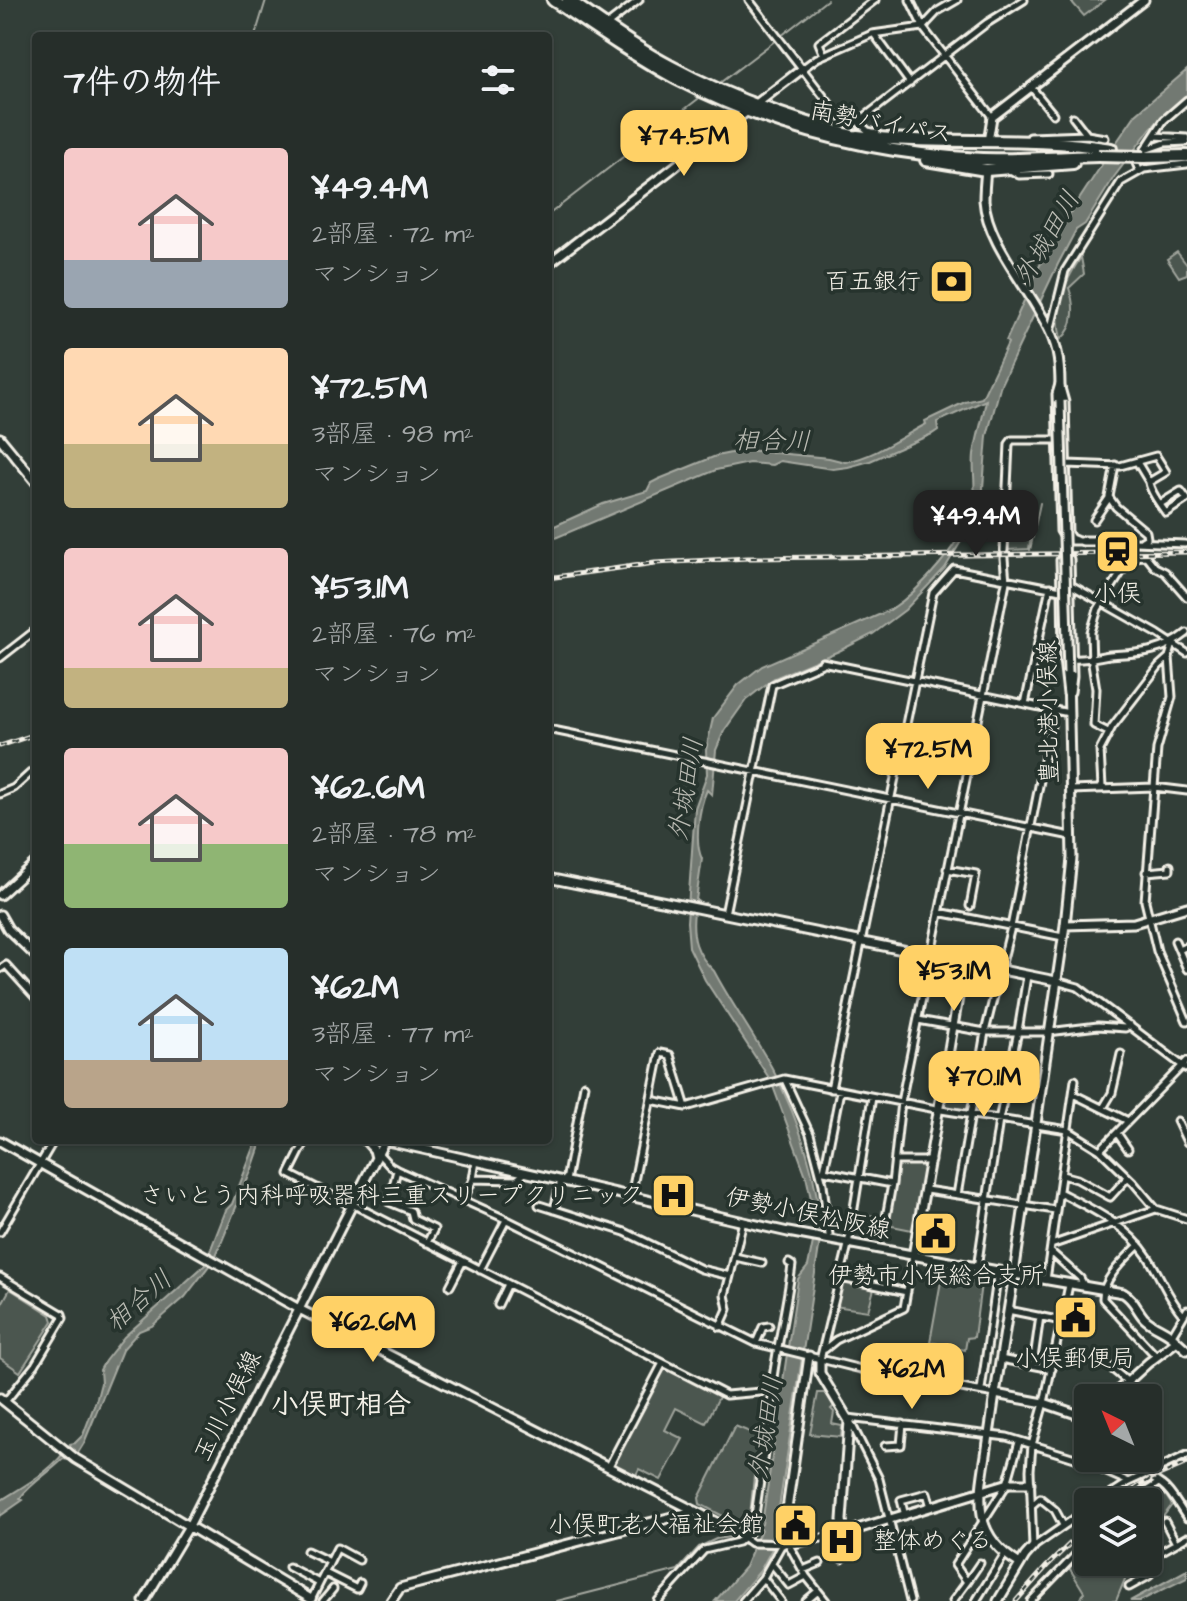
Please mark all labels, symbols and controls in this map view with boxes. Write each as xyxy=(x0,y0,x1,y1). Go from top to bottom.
icon: filters xyxy=(476,58,520,102)
text: 7件の物件 xyxy=(64,59,221,107)
street label: 南勢バイパス xyxy=(807,94,955,152)
pin: ¥74.5M xyxy=(619,110,749,178)
text: ¥74.5M xyxy=(638,118,730,154)
text: ¥49.4M xyxy=(312,164,429,212)
icon: home xyxy=(128,180,224,276)
water label: 外城田川 xyxy=(1005,184,1089,292)
text: 2部屋 · 72 m² xyxy=(312,216,475,252)
text: マンション xyxy=(312,256,441,292)
bank icon: 百五銀行 xyxy=(928,258,976,306)
place label: 百五銀行 xyxy=(825,265,921,299)
text: ¥72.5M xyxy=(312,364,428,412)
icon: home xyxy=(128,380,224,476)
text: 3部屋 · 98 m² xyxy=(312,416,474,452)
water label: 相合川 xyxy=(733,422,811,460)
text: マンション xyxy=(312,456,441,492)
pin: ¥49.4M xyxy=(911,490,1041,558)
text: ¥49.4M xyxy=(931,498,1021,534)
station icon: 小俣 xyxy=(1093,528,1141,576)
text: ¥53.1M xyxy=(312,564,409,612)
place label: 小俣 xyxy=(1093,577,1141,611)
icon: home xyxy=(128,580,224,676)
text: 2部屋 · 76 m² xyxy=(312,616,476,652)
street label: 豊北港小俣線 xyxy=(1031,640,1067,784)
text: マンション xyxy=(312,656,441,692)
pin: ¥72.5M xyxy=(863,723,993,791)
text: ¥72.5M xyxy=(884,731,972,767)
water label: 外城田川 xyxy=(660,735,712,843)
text: ¥62.6M xyxy=(312,764,425,812)
icon: home xyxy=(128,780,224,876)
text: 2部屋 · 78 m² xyxy=(312,816,477,852)
text: マンション xyxy=(312,856,441,892)
pin: ¥53.1M xyxy=(889,945,1019,1013)
text: ¥53.1M xyxy=(917,953,991,989)
text: ¥62M xyxy=(312,964,399,1012)
icon: home xyxy=(128,980,224,1076)
text: 3部屋 · 77 m² xyxy=(312,1016,474,1052)
pin: ¥70.1M xyxy=(919,1051,1049,1119)
text: マンション xyxy=(312,1056,441,1092)
text: ¥70.1M xyxy=(947,1059,1021,1095)
hospital icon: さいとう内科呼吸器科三重スリープクリニック xyxy=(650,1172,698,1220)
place label: さいとう内科呼吸器科三重スリープクリニック xyxy=(140,1179,643,1213)
street label: 伊勢小俣松阪線 xyxy=(722,1180,894,1248)
public building icon: 伊勢市小俣総合支所 xyxy=(912,1210,960,1258)
place label: 伊勢市小俣総合支所 xyxy=(828,1259,1044,1293)
water label: 相合川 xyxy=(98,1262,180,1340)
public building icon: 小俣郵便局 xyxy=(1051,1293,1099,1341)
pin: ¥62.6M xyxy=(308,1296,438,1364)
text: ¥62.6M xyxy=(330,1304,416,1340)
place label: 小俣郵便局 xyxy=(1015,1342,1135,1376)
pin: ¥62M xyxy=(865,1343,959,1411)
street label: 玉川小俣線 xyxy=(186,1345,270,1467)
text: ¥62M xyxy=(879,1351,945,1387)
water label: 外城田川 xyxy=(740,1373,792,1481)
north arrow xyxy=(1074,1384,1162,1472)
map controls xyxy=(1074,1384,1162,1576)
district label: 小俣町相合 xyxy=(271,1385,411,1424)
button: layers xyxy=(1074,1488,1162,1576)
public building icon: 小俣町老人福祉会館 xyxy=(771,1501,819,1549)
place label: 小俣町老人福祉会館 xyxy=(548,1508,764,1542)
hospital icon: 整体めぐる xyxy=(818,1517,866,1565)
place label: 整体めぐる xyxy=(873,1524,993,1558)

